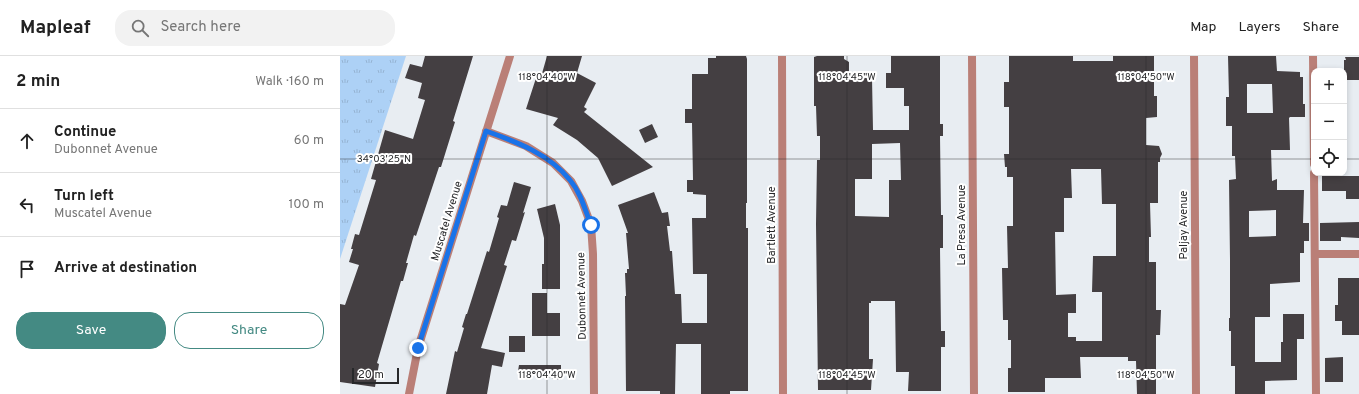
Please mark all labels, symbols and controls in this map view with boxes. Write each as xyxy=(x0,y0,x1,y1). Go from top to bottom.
search box xyxy=(115,10,395,46)
text: Mapleaf xyxy=(20,16,91,40)
icon: search xyxy=(129,17,151,39)
text: Search here xyxy=(161,18,241,37)
text: Map xyxy=(1190,19,1216,36)
text: Layers xyxy=(1238,19,1280,36)
text: Share xyxy=(1302,19,1339,36)
map controls xyxy=(1311,68,1347,176)
button: + xyxy=(1311,68,1347,104)
text: 2 min xyxy=(16,71,60,93)
text: 118°04'40"W xyxy=(518,71,576,84)
text: 118°04'45"W xyxy=(818,71,876,84)
text: 118°04'50"W xyxy=(1117,71,1175,84)
text: Walk · 160 m xyxy=(255,74,324,90)
button: − xyxy=(1311,104,1347,140)
text: Continue xyxy=(54,123,116,142)
icon: ahead xyxy=(16,130,38,152)
text: 60 m xyxy=(294,133,324,149)
button: locate xyxy=(1311,140,1347,176)
text: Dubonnet Avenue xyxy=(54,142,158,158)
text: 34°03'25"N xyxy=(357,153,411,166)
street label: Muscatel Avenue xyxy=(428,179,466,263)
street label: La Presa Avenue xyxy=(955,184,969,266)
street label: Bartlett Avenue xyxy=(765,186,779,264)
text: Turn left xyxy=(54,187,114,206)
street label: Paljay Avenue xyxy=(1177,190,1191,260)
icon: left xyxy=(16,194,38,216)
text: 100 m xyxy=(288,197,324,213)
text: Muscatel Avenue xyxy=(54,206,152,222)
route start xyxy=(582,216,600,234)
street label: Dubonnet Avenue xyxy=(574,252,590,340)
icon: arrive xyxy=(16,258,38,280)
text: Arrive at destination xyxy=(54,259,197,278)
button: Save xyxy=(16,312,166,349)
button: Share xyxy=(174,312,324,349)
route end xyxy=(409,339,427,357)
scale bar xyxy=(352,366,399,385)
text: 20 m xyxy=(358,368,384,382)
text: 118°04'40"W xyxy=(518,369,576,382)
text: 118°04'45"W xyxy=(818,369,876,382)
text: 118°04'50"W xyxy=(1117,369,1175,382)

